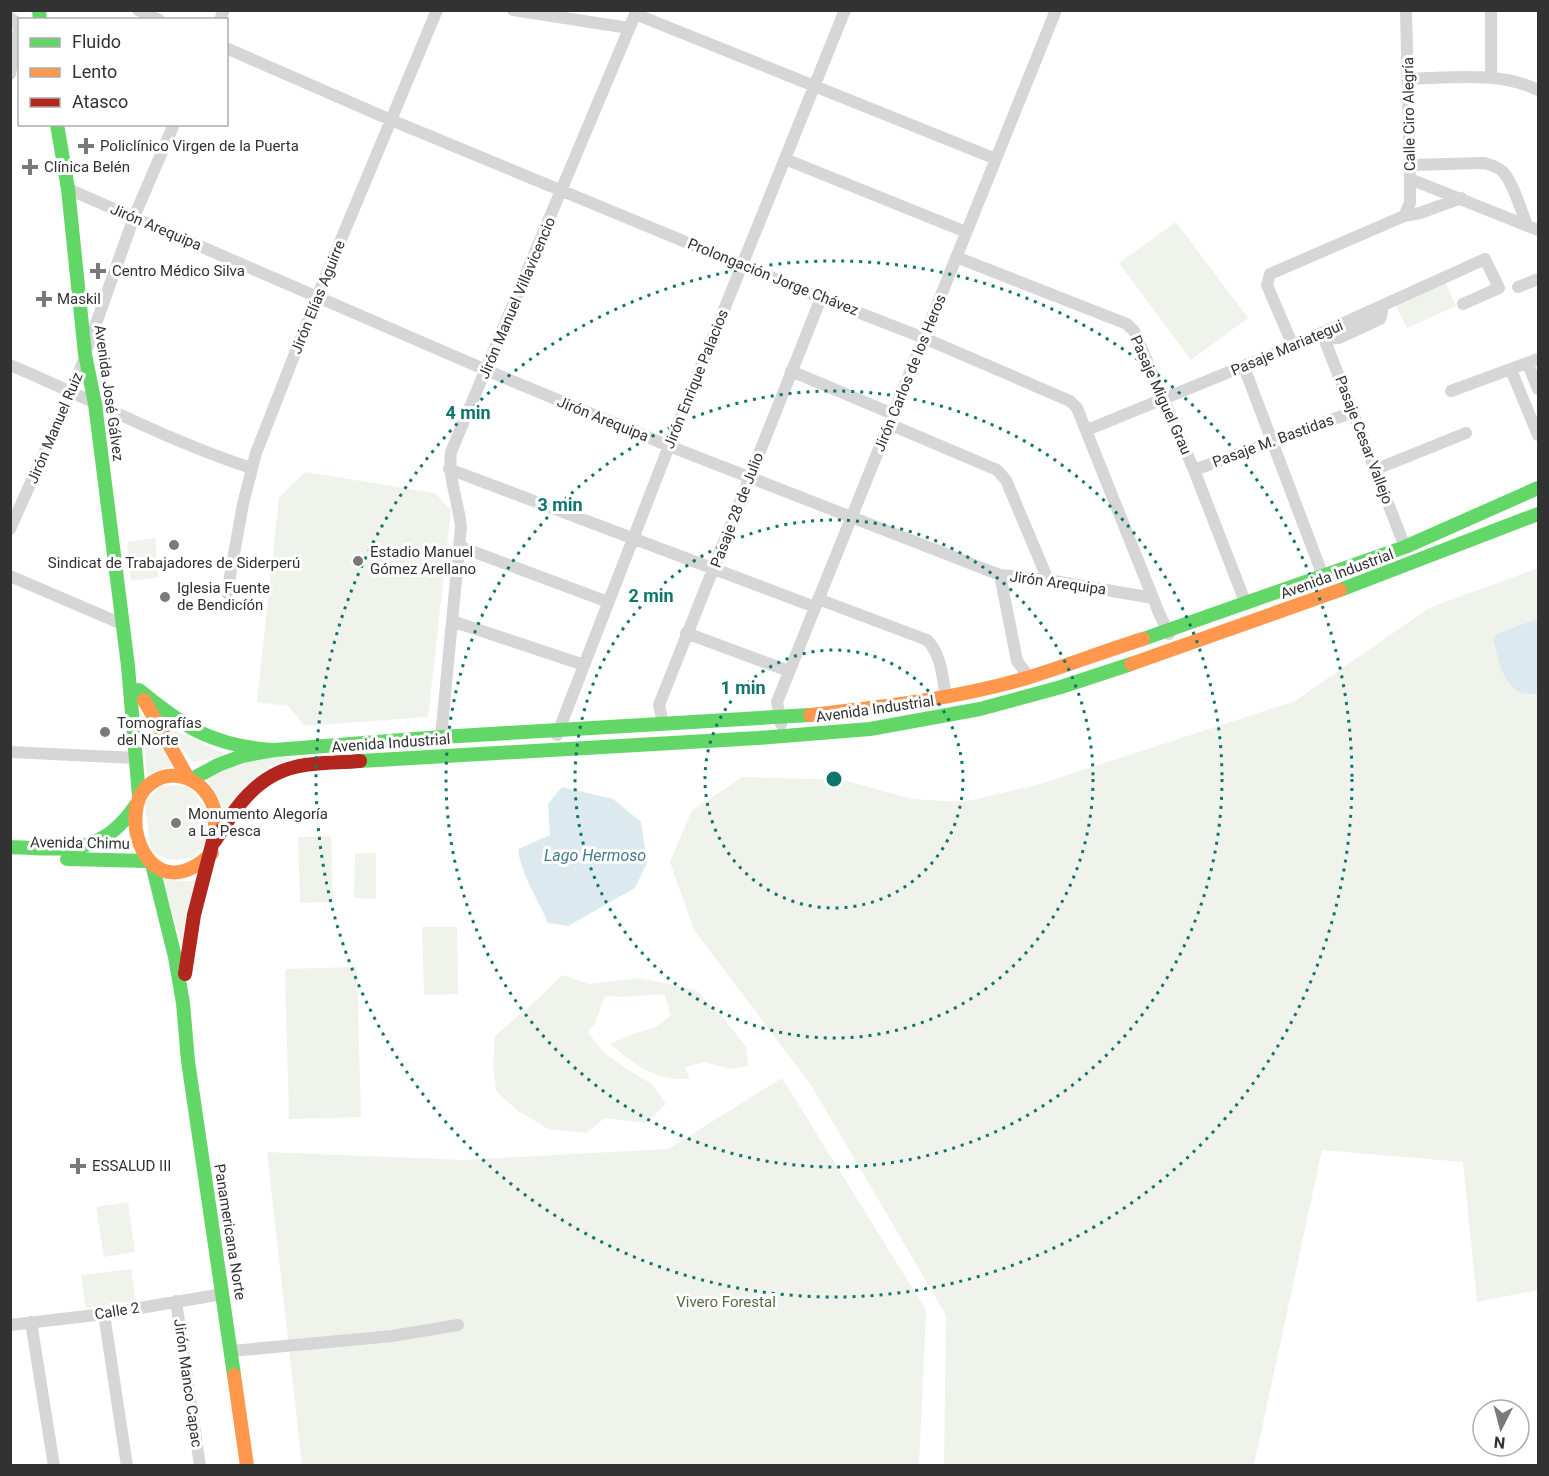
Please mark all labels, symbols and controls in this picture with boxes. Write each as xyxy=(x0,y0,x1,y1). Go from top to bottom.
legend xyxy=(18,18,228,126)
text: Fluido xyxy=(72,31,121,52)
street label: Calle Ciro Alegría xyxy=(1399,57,1419,171)
text: Lento xyxy=(72,61,117,82)
text: Atasco xyxy=(72,91,128,112)
marker: Policlínico Virgen de la Puerta xyxy=(77,137,95,155)
place label: Policlínico Virgen de la Puerta xyxy=(100,137,299,155)
marker: Clínica Belén xyxy=(21,158,39,176)
place label: Clínica Belén xyxy=(44,158,130,176)
street label: Jirón Arequipa xyxy=(108,200,204,254)
street label: Jirón Manuel Villavicencio xyxy=(475,214,559,382)
street label: Prolongación Jorge Chávez xyxy=(685,234,861,320)
street label: Jirón Elías Aguirre xyxy=(287,237,349,356)
marker: Centro Médico Silva xyxy=(89,262,107,280)
place label: Centro Médico Silva xyxy=(112,262,245,280)
marker: Maskil xyxy=(35,290,53,308)
place label: Maskil xyxy=(57,290,101,308)
street label: Jirón Carlos de los Heros xyxy=(870,292,950,454)
street label: Jirón Enrique Palacios xyxy=(660,307,732,451)
street label: Pasaje Mariategui xyxy=(1228,316,1346,380)
street label: Avenida José Gálvez xyxy=(91,324,127,462)
street label: Pasaje Miguel Grau xyxy=(1127,332,1195,458)
street label: Jirón Manuel Ruiz xyxy=(23,370,87,486)
street label: Pasaje Cesar Vallejo xyxy=(1331,373,1397,507)
street label: Jirón Arequipa xyxy=(555,392,651,446)
text: 4 min xyxy=(445,402,491,423)
street label: Pasaje M. Bastidas xyxy=(1210,411,1336,471)
street label: Pasaje 28 de Julio xyxy=(707,450,767,570)
text: 3 min xyxy=(537,494,583,515)
marker: Sindicat de Trabajadores de Siderperú xyxy=(167,538,181,552)
place label: Estadio Manuel Gómez Arellano xyxy=(370,543,476,578)
street label: Avenida Industrial xyxy=(1278,545,1396,603)
place label: Sindicat de Trabajadores de Siderperú xyxy=(48,554,300,572)
marker: Estadio Manuel Gómez Arellano xyxy=(351,554,365,568)
street label: Jirón Arequipa xyxy=(1009,567,1107,599)
place label: Iglesia Fuente de Bendicíón xyxy=(177,579,270,614)
text: 2 min xyxy=(628,585,674,606)
marker: Iglesia Fuente de Bendicíón xyxy=(158,590,172,604)
text: 1 min xyxy=(720,677,766,698)
street label: Avenida Industrial xyxy=(815,692,935,726)
place label: Tomografías del Norte xyxy=(117,714,202,749)
marker: Tomografías del Norte xyxy=(98,725,112,739)
street label: Avenida Industrial xyxy=(331,730,451,756)
centre of rings xyxy=(824,769,844,789)
place label: Monumento Alegoría a La Pesca xyxy=(188,805,328,840)
marker: Monumento Alegoría a La Pesca xyxy=(169,816,183,830)
street label: Avenida Chimu xyxy=(30,833,130,853)
water label: Lago Hermoso xyxy=(544,846,646,865)
marker: ESSALUD III xyxy=(69,1157,87,1175)
place label: ESSALUD III xyxy=(92,1157,171,1175)
street label: Panamericana Norte xyxy=(210,1163,250,1301)
park label: Vivero Forestal xyxy=(676,1293,776,1311)
street label: Calle 2 xyxy=(93,1299,141,1323)
street label: Jirón Manco Capac xyxy=(170,1318,206,1448)
north arrow xyxy=(1471,1398,1531,1458)
text: N xyxy=(1493,1432,1506,1452)

